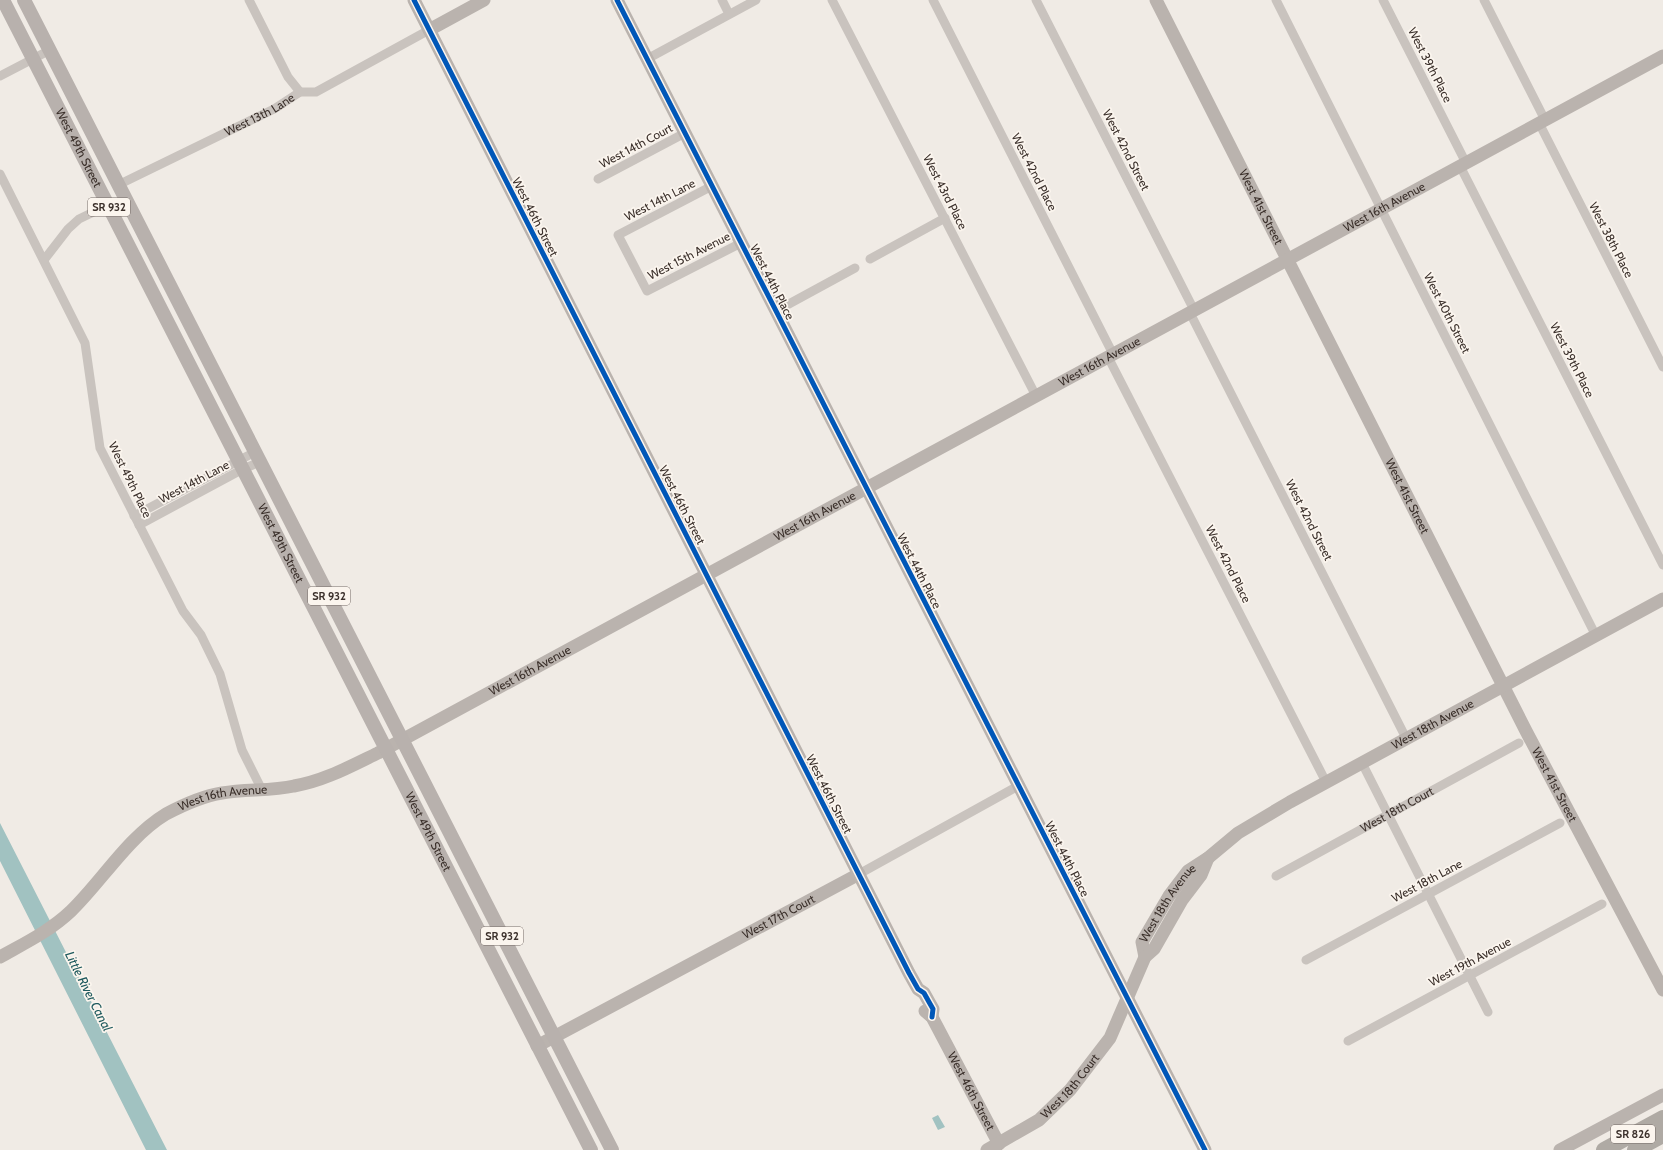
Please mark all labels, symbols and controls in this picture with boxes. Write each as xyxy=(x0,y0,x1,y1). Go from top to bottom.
street label: West 39th Place xyxy=(1405,25,1456,105)
street label: West 13th Lane xyxy=(222,90,297,139)
street label: West 49th Street xyxy=(53,106,105,190)
street label: West 42nd Street xyxy=(1100,107,1153,193)
street label: West 14th Court xyxy=(597,120,675,171)
street label: West 42nd Place xyxy=(1008,131,1060,213)
street label: West 43rd Place xyxy=(920,152,971,232)
street label: West 41st Street xyxy=(1236,167,1286,247)
street label: West 46th Street xyxy=(509,175,562,259)
street label: West 14th Lane xyxy=(622,175,698,224)
street label: West 16th Avenue xyxy=(1341,178,1428,235)
road number: SR 932 xyxy=(88,198,130,216)
street label: West 38th Place xyxy=(1586,200,1637,280)
street label: West 15th Avenue xyxy=(645,228,732,283)
street label: West 44th Place xyxy=(747,241,798,322)
street label: West 40th Street xyxy=(1421,270,1474,355)
street label: West 39th Place xyxy=(1547,320,1598,400)
street label: West 16th Avenue xyxy=(1056,333,1143,389)
street label: West 49th Place xyxy=(106,439,155,520)
street label: West 41st Street xyxy=(1382,456,1433,536)
street label: West 14th Lane xyxy=(156,457,231,506)
street label: West 46th Street xyxy=(656,463,709,547)
street label: West 42nd Street xyxy=(1283,477,1336,563)
street label: West 16th Avenue xyxy=(771,487,858,544)
street label: West 49th Street xyxy=(255,501,308,585)
street label: West 42nd Place xyxy=(1202,523,1254,605)
street label: West 44th Place xyxy=(894,530,945,611)
road number: SR 932 xyxy=(308,587,350,605)
street label: West 16th Avenue xyxy=(486,642,573,698)
street label: West 18th Avenue xyxy=(1389,695,1476,752)
street label: West 41st Street xyxy=(1529,745,1581,824)
street label: West 46th Street xyxy=(803,752,856,836)
street label: West 16th Avenue xyxy=(176,781,268,814)
street label: West 18th Court xyxy=(1358,783,1436,835)
street label: West 49th Street xyxy=(402,789,455,873)
street label: West 44th Place xyxy=(1042,818,1093,899)
street label: West 18th Lane xyxy=(1389,856,1465,905)
street label: West 18th Avenue xyxy=(1136,860,1198,945)
street label: West 17th Court xyxy=(740,891,817,942)
road number: SR 932 xyxy=(481,927,523,945)
street label: West 19th Avenue xyxy=(1426,934,1513,989)
water label: Little River Canal xyxy=(62,948,116,1034)
street label: West 46th Street xyxy=(945,1049,998,1133)
street label: West 18th Court xyxy=(1037,1051,1102,1121)
road number: SR 826 xyxy=(1611,1125,1655,1143)

